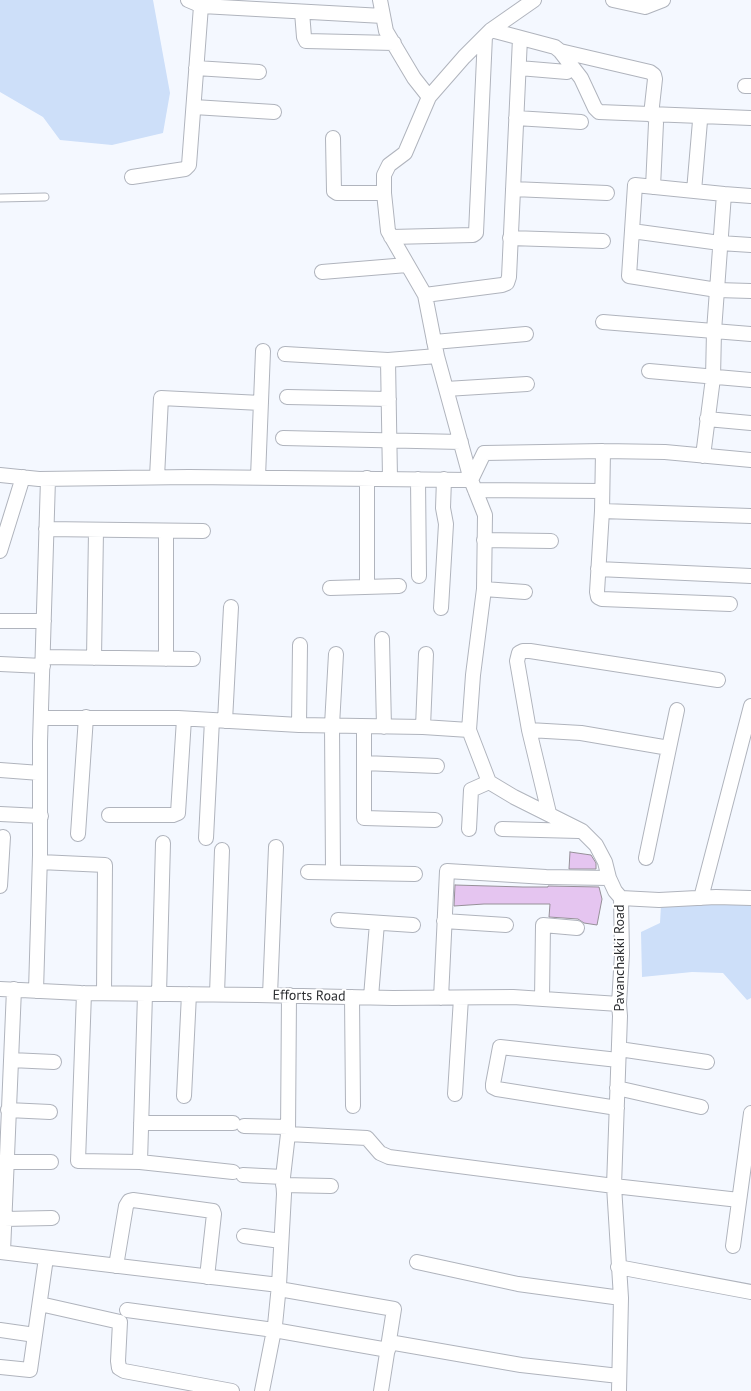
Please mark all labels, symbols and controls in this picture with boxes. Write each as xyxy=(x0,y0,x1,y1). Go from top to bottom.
street label: Pavanchakki Road xyxy=(612,904,628,1012)
street label: Efforts Road xyxy=(272,987,346,1005)

